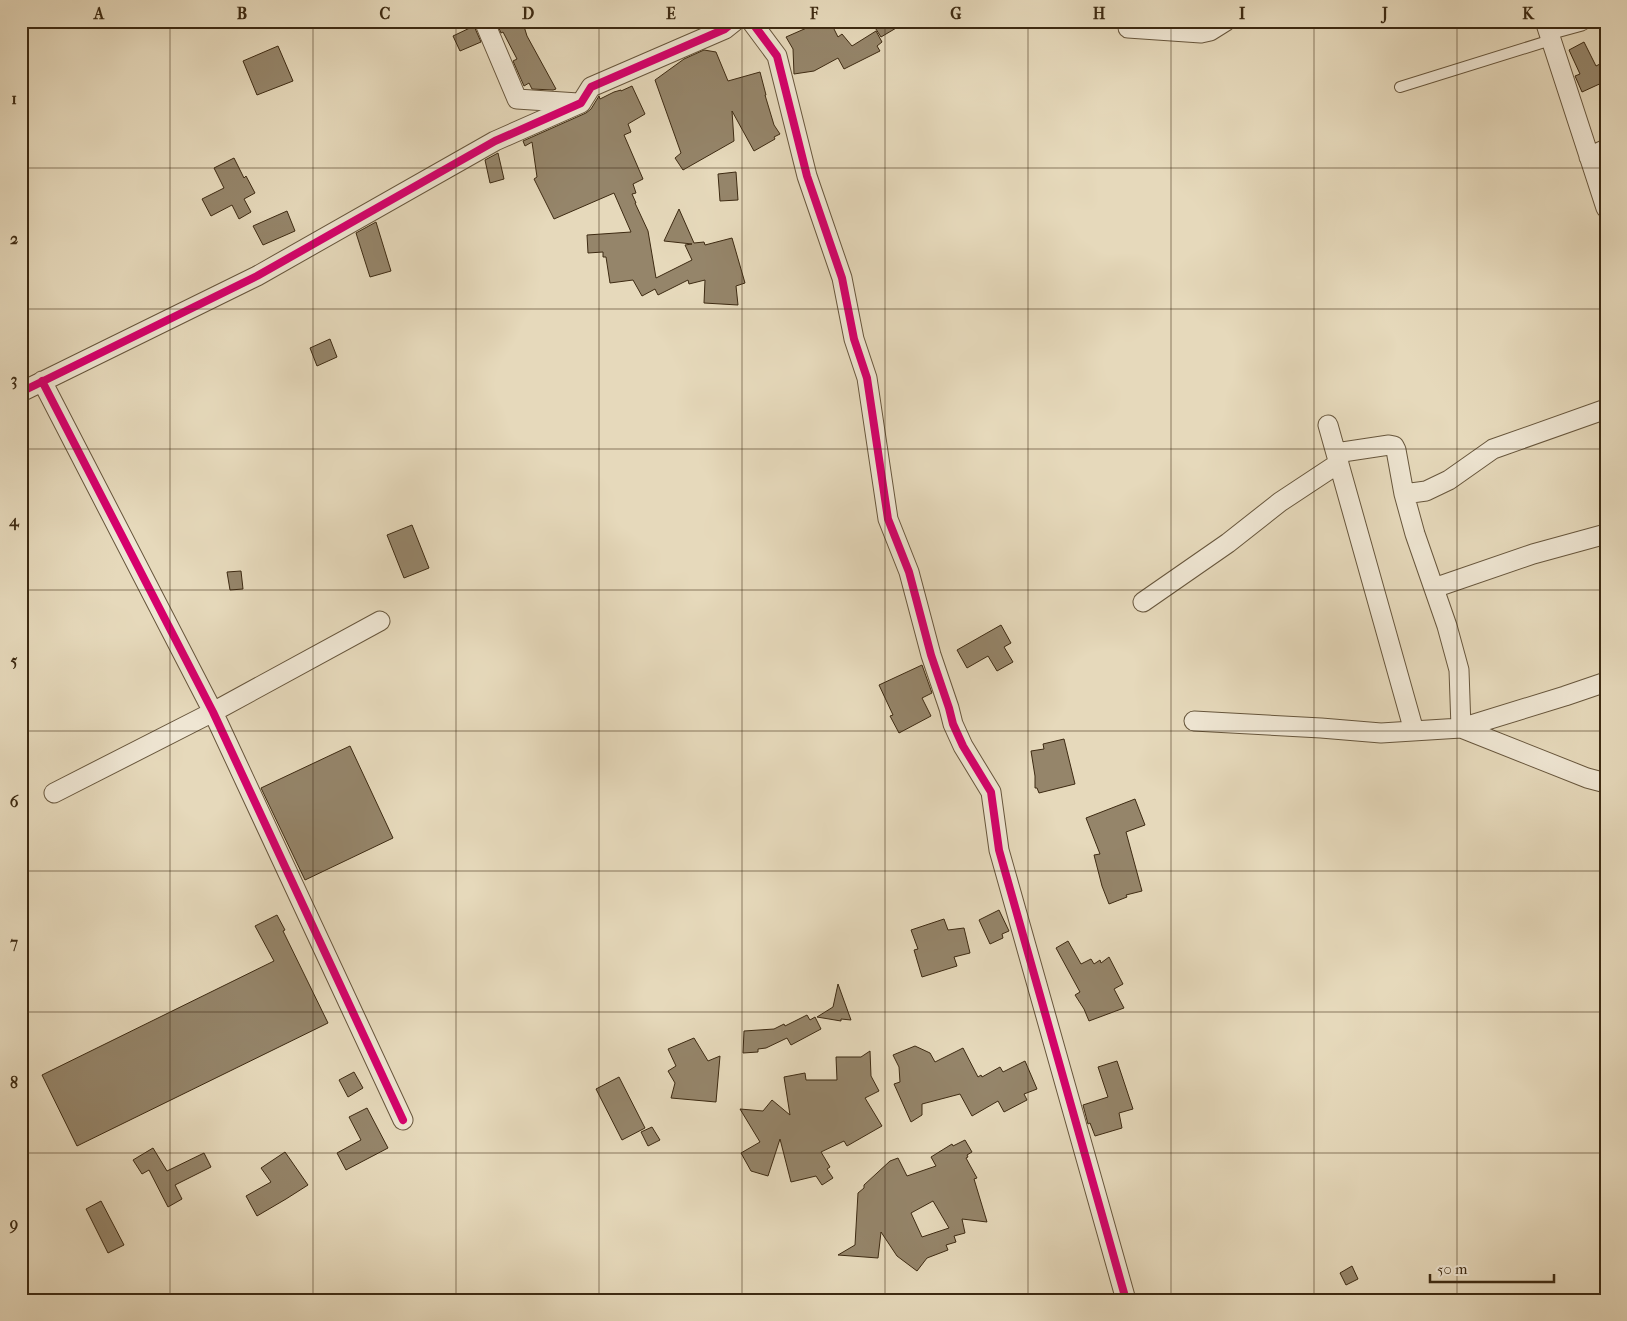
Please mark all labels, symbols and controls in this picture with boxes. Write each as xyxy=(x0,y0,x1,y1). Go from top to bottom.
text: A xyxy=(93,4,105,23)
text: B xyxy=(237,4,247,23)
text: C xyxy=(380,4,391,23)
text: D xyxy=(522,4,534,23)
text: E xyxy=(666,4,676,23)
text: F xyxy=(809,4,819,23)
text: G xyxy=(950,4,962,23)
text: H xyxy=(1093,4,1106,23)
text: I xyxy=(1239,4,1246,23)
text: J xyxy=(1380,4,1388,24)
text: K xyxy=(1522,4,1535,23)
text: 1 xyxy=(11,89,17,108)
text: 2 xyxy=(10,229,18,248)
text: 3 xyxy=(11,370,17,390)
text: 4 xyxy=(8,511,20,531)
text: 5 xyxy=(11,651,18,670)
text: 6 xyxy=(10,792,19,811)
text: 7 xyxy=(9,933,18,952)
text: 8 xyxy=(10,1073,18,1092)
text: 9 xyxy=(9,1214,18,1234)
scale bar xyxy=(1430,1251,1553,1283)
text: 50 m xyxy=(1437,1260,1468,1278)

